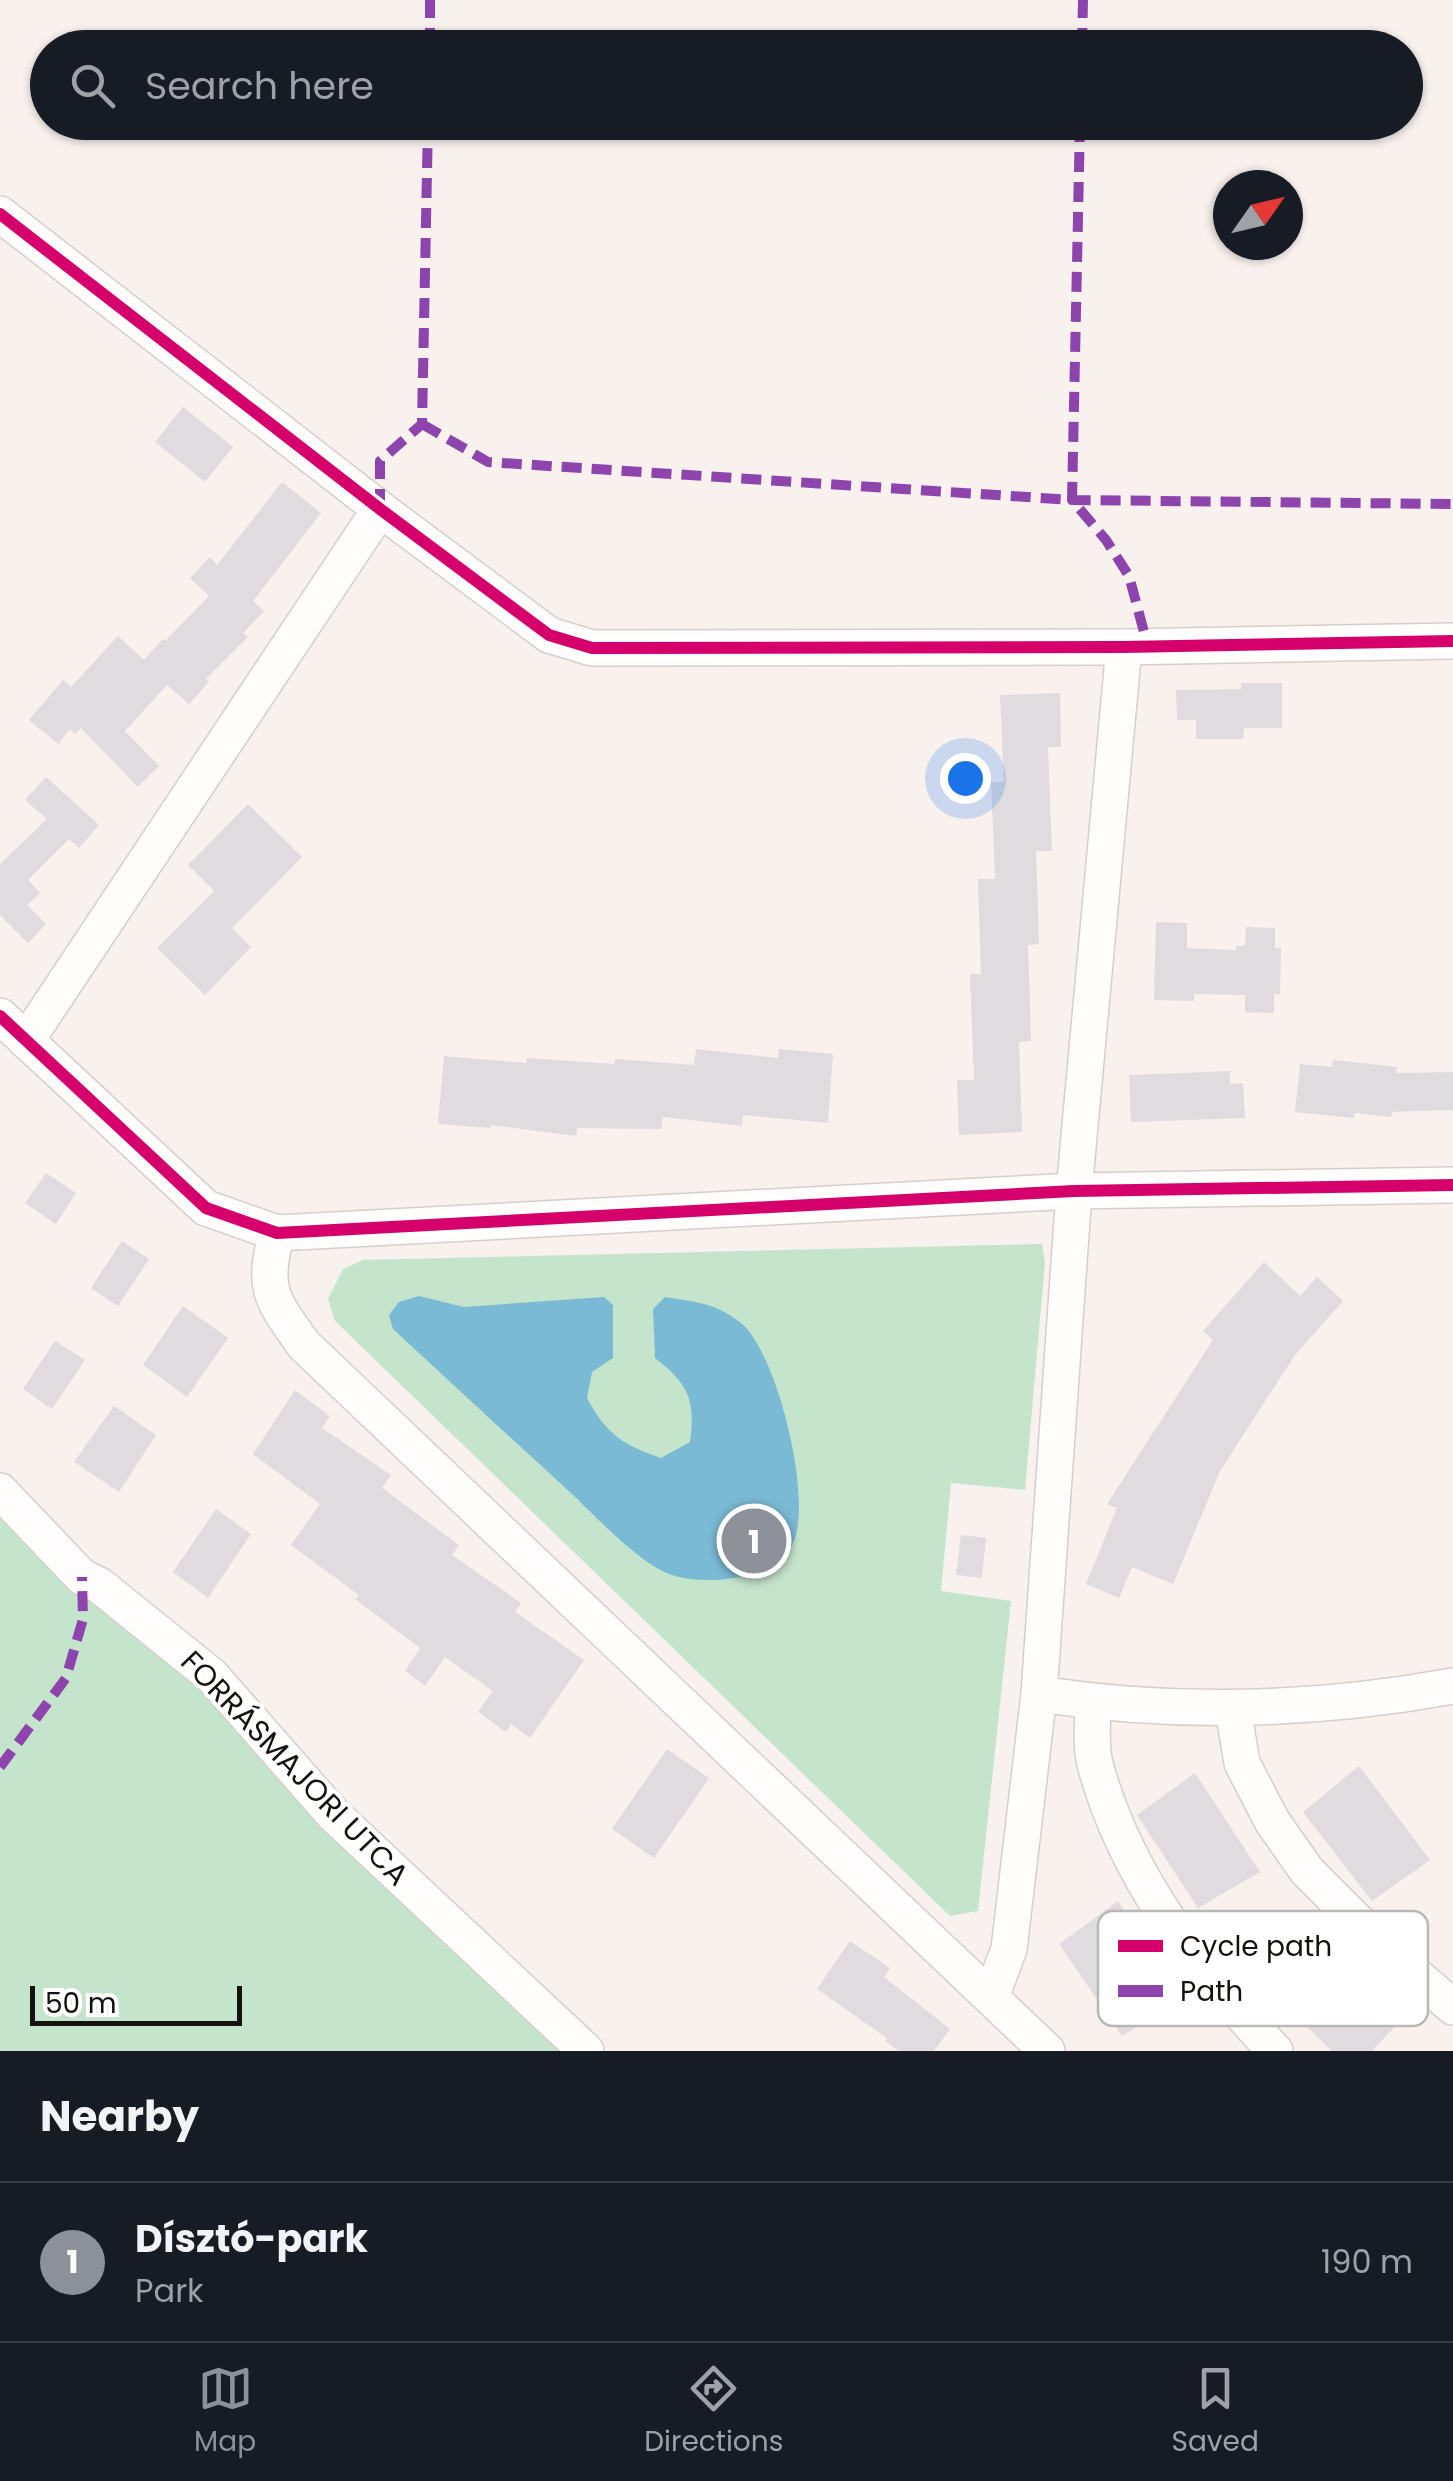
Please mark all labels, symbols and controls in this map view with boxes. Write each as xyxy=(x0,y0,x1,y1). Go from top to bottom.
search box xyxy=(30,30,1423,140)
icon: search xyxy=(65,58,120,113)
text: Search here xyxy=(145,59,374,112)
north arrow xyxy=(1213,170,1303,260)
your location xyxy=(940,753,991,804)
pin: 1 xyxy=(722,1504,786,1578)
street label: FORRÁSMAJORI UTCA xyxy=(171,1641,419,1895)
legend xyxy=(1098,1911,1428,2026)
text: Cycle path xyxy=(1180,1927,1332,1966)
text: Path xyxy=(1180,1972,1243,2011)
scale bar xyxy=(30,1981,242,2026)
text: 50 m xyxy=(45,1984,116,2023)
text: Nearby xyxy=(40,2087,199,2146)
text: Dísztó-park xyxy=(135,2212,368,2265)
text: 1 xyxy=(66,2239,79,2284)
text: 190 m xyxy=(1321,2239,1413,2284)
text: Park xyxy=(135,2268,204,2313)
tab: Map xyxy=(194,2361,256,2463)
tab: Directions xyxy=(644,2361,783,2463)
tab: Saved xyxy=(1172,2361,1259,2463)

